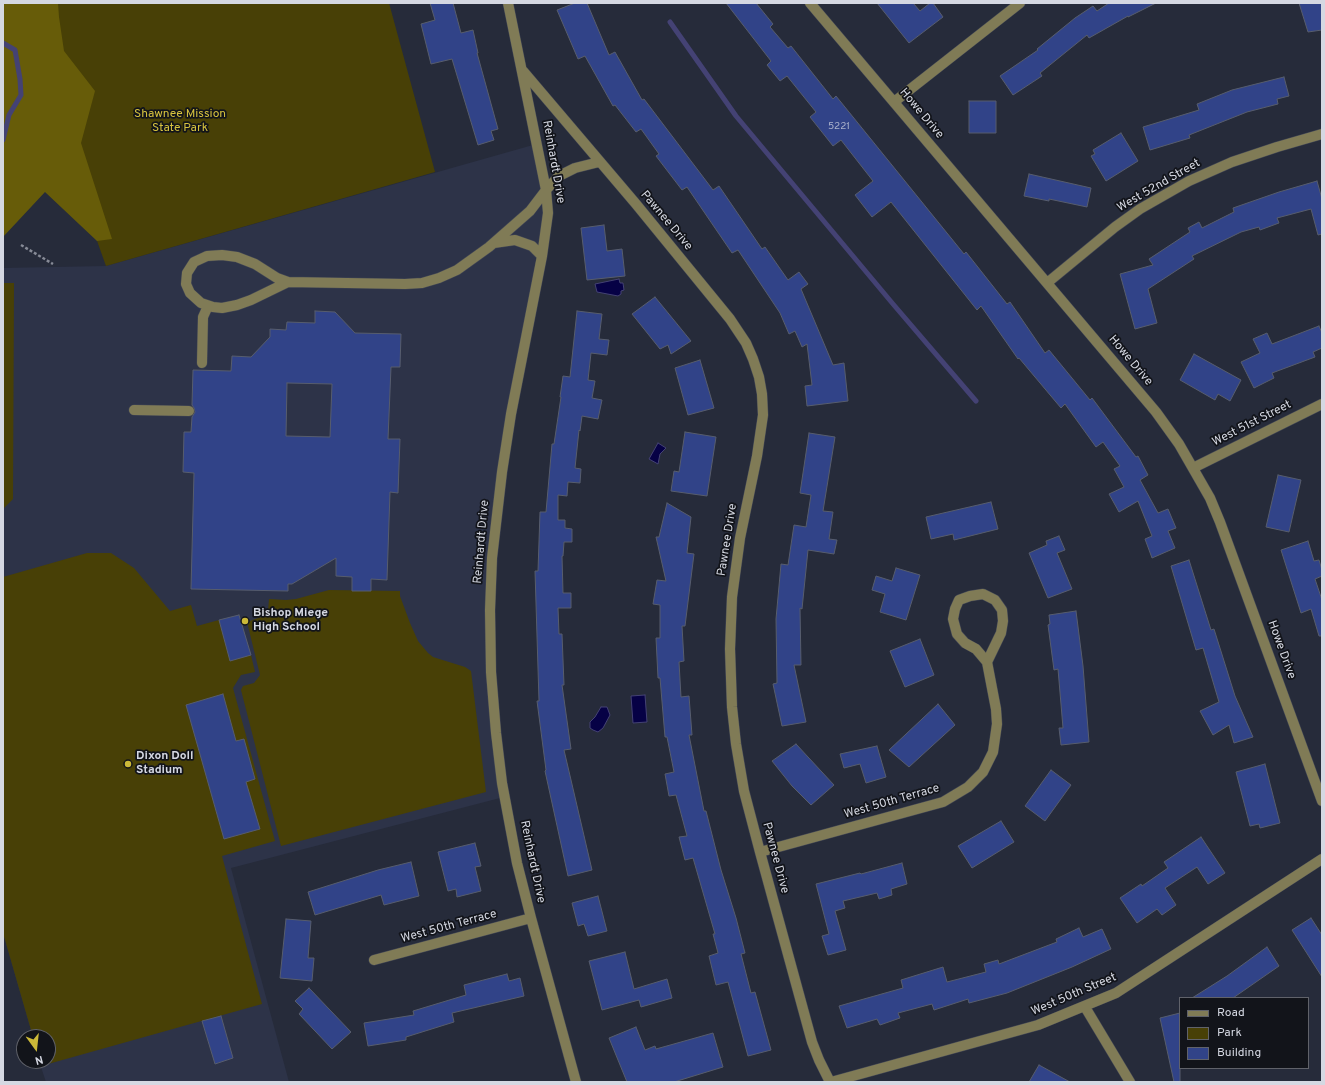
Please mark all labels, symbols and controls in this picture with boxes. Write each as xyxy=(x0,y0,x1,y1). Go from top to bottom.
street label: Howe Drive xyxy=(896,86,946,142)
park label: Shawnee Mission State Park xyxy=(134,108,226,136)
street label: Reinhardt Drive xyxy=(539,119,567,205)
house number: 5221 xyxy=(828,121,850,133)
street label: West 52nd Street xyxy=(1115,156,1203,216)
street label: Pawnee Drive xyxy=(637,188,695,254)
street label: Howe Drive xyxy=(1105,333,1155,389)
street label: West 51st Street xyxy=(1210,398,1294,450)
street label: Reinhardt Drive xyxy=(471,499,493,585)
street label: Pawnee Drive xyxy=(715,503,741,577)
place label: Bishop Miege High School xyxy=(253,607,328,635)
marker: Bishop Miege High School xyxy=(240,616,250,626)
street label: Howe Drive xyxy=(1264,619,1298,681)
place label: Dixon Doll Stadium xyxy=(136,750,193,778)
marker: Dixon Doll Stadium xyxy=(123,759,133,769)
street label: West 50th Terrace xyxy=(843,781,941,823)
street label: Reinhardt Drive xyxy=(516,819,548,905)
street label: Pawnee Drive xyxy=(759,821,791,895)
street label: West 50th Terrace xyxy=(400,907,498,947)
street label: West 50th Street xyxy=(1029,971,1119,1019)
legend xyxy=(1179,997,1309,1069)
text: Road xyxy=(1217,1005,1245,1021)
text: Park xyxy=(1217,1025,1242,1041)
north arrow xyxy=(16,1029,56,1069)
text: Building xyxy=(1217,1045,1261,1061)
text: N xyxy=(33,1052,44,1067)

